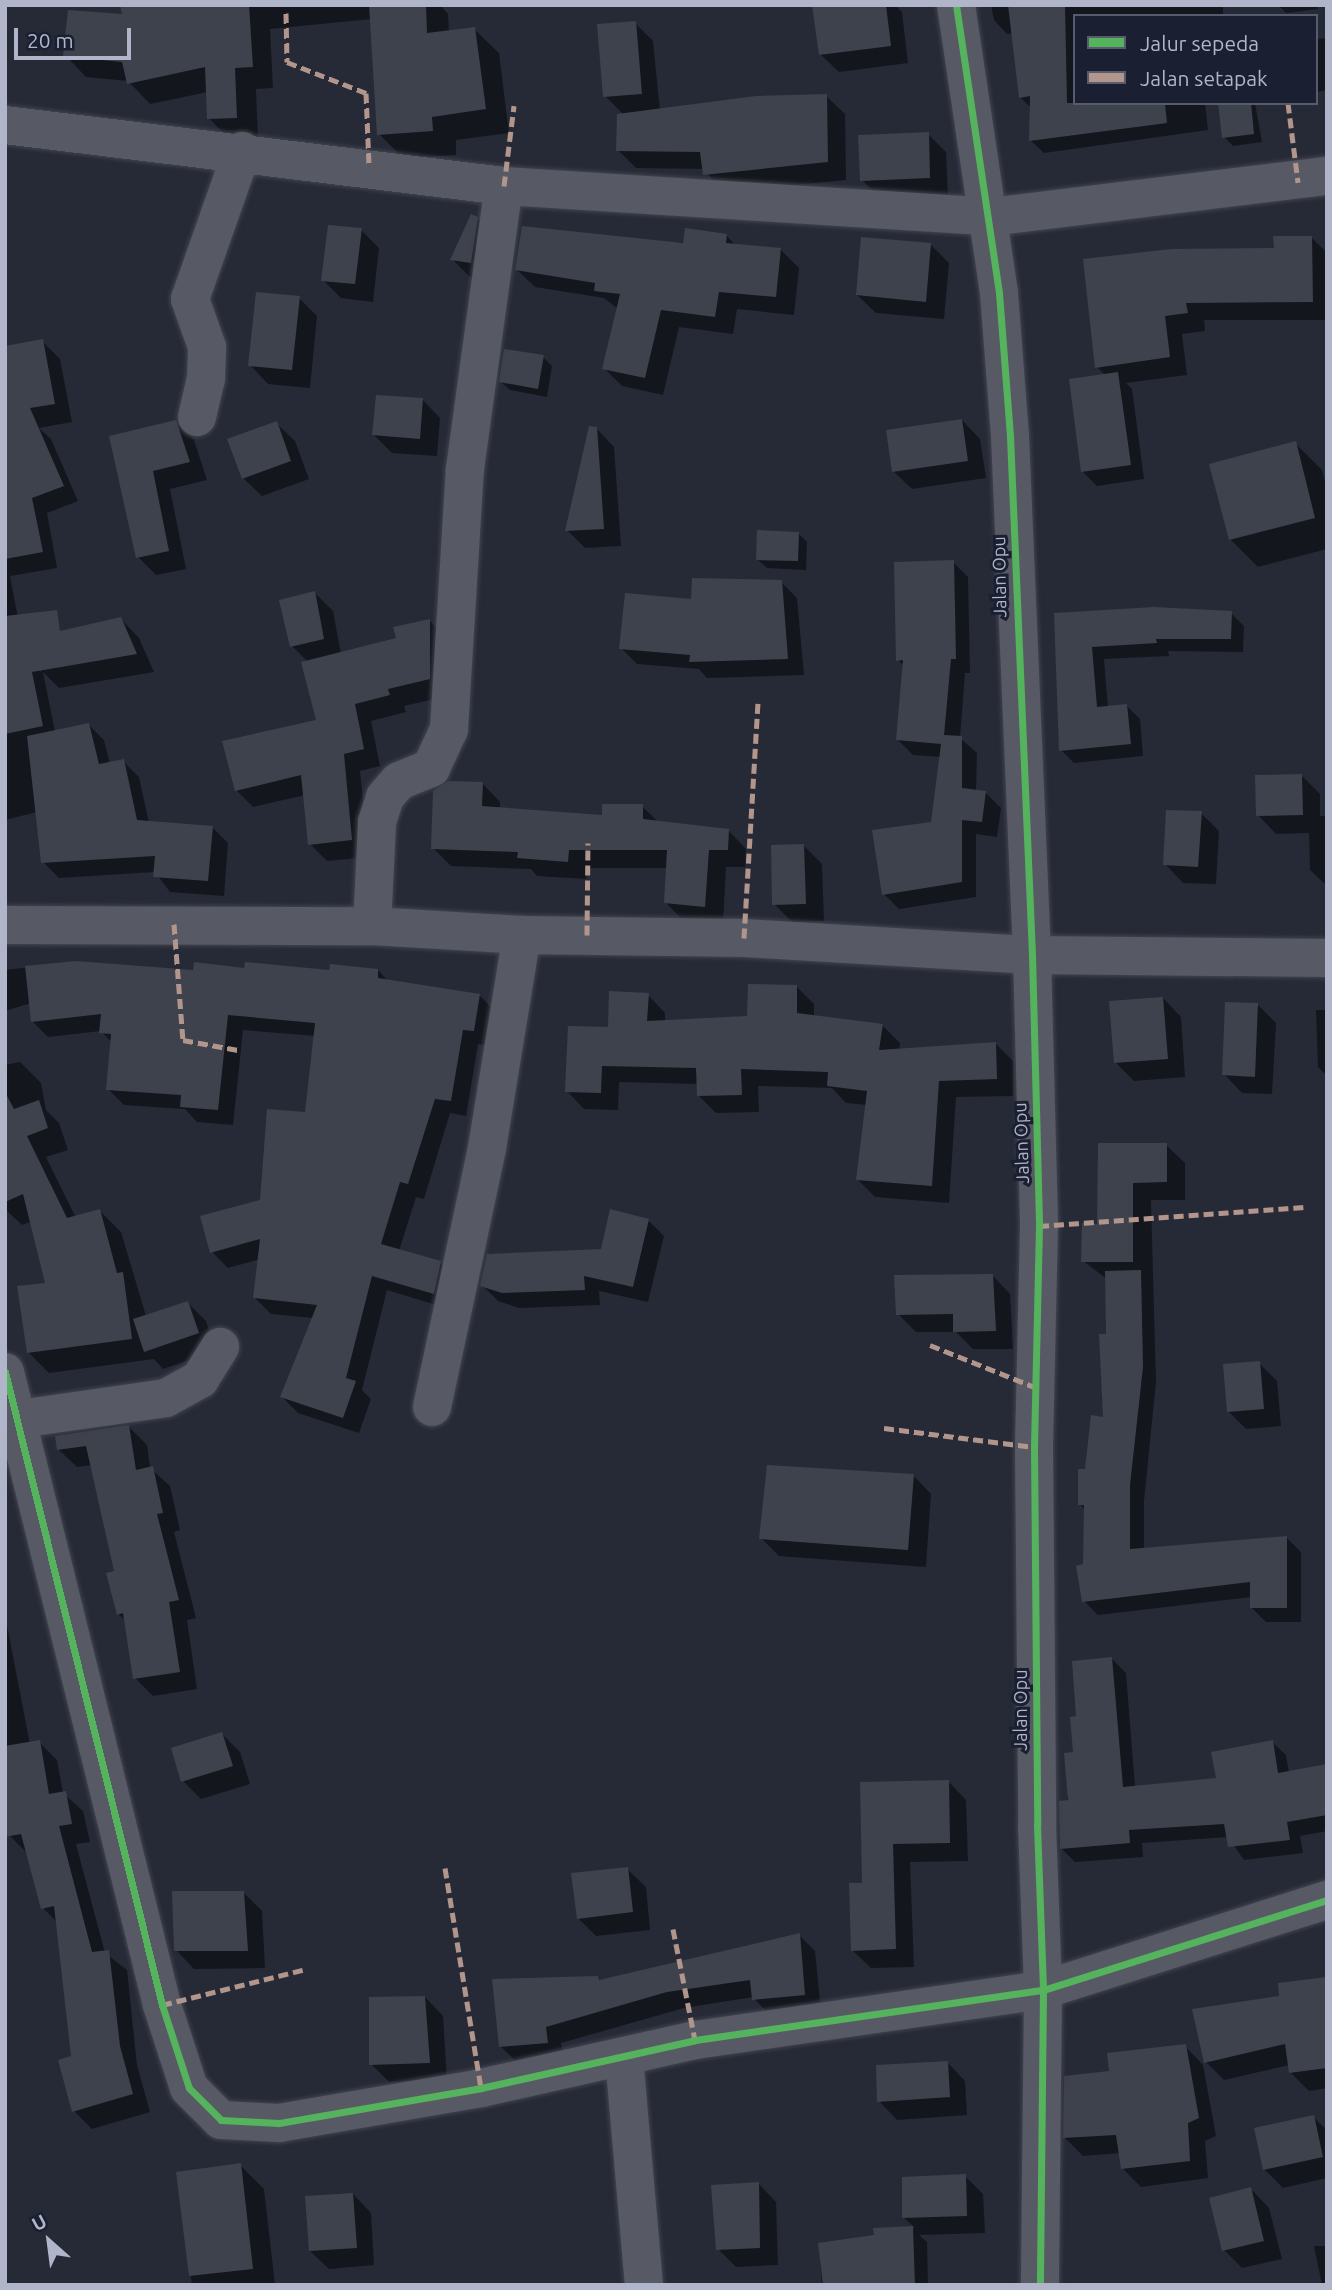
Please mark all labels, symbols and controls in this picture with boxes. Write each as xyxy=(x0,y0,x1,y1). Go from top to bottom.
scale bar xyxy=(18,14,135,58)
legend xyxy=(1073,14,1318,105)
text: 20 m xyxy=(27,28,74,52)
text: Jalur sepeda xyxy=(1140,31,1259,55)
text: Jalan setapak xyxy=(1140,66,1268,90)
street label: Jalan Opu xyxy=(987,536,1011,618)
street label: Jalan Opu xyxy=(1009,1102,1033,1184)
street label: Jalan Opu xyxy=(1009,1669,1031,1751)
north arrow xyxy=(14,2206,84,2276)
text: U xyxy=(28,2210,50,2235)

